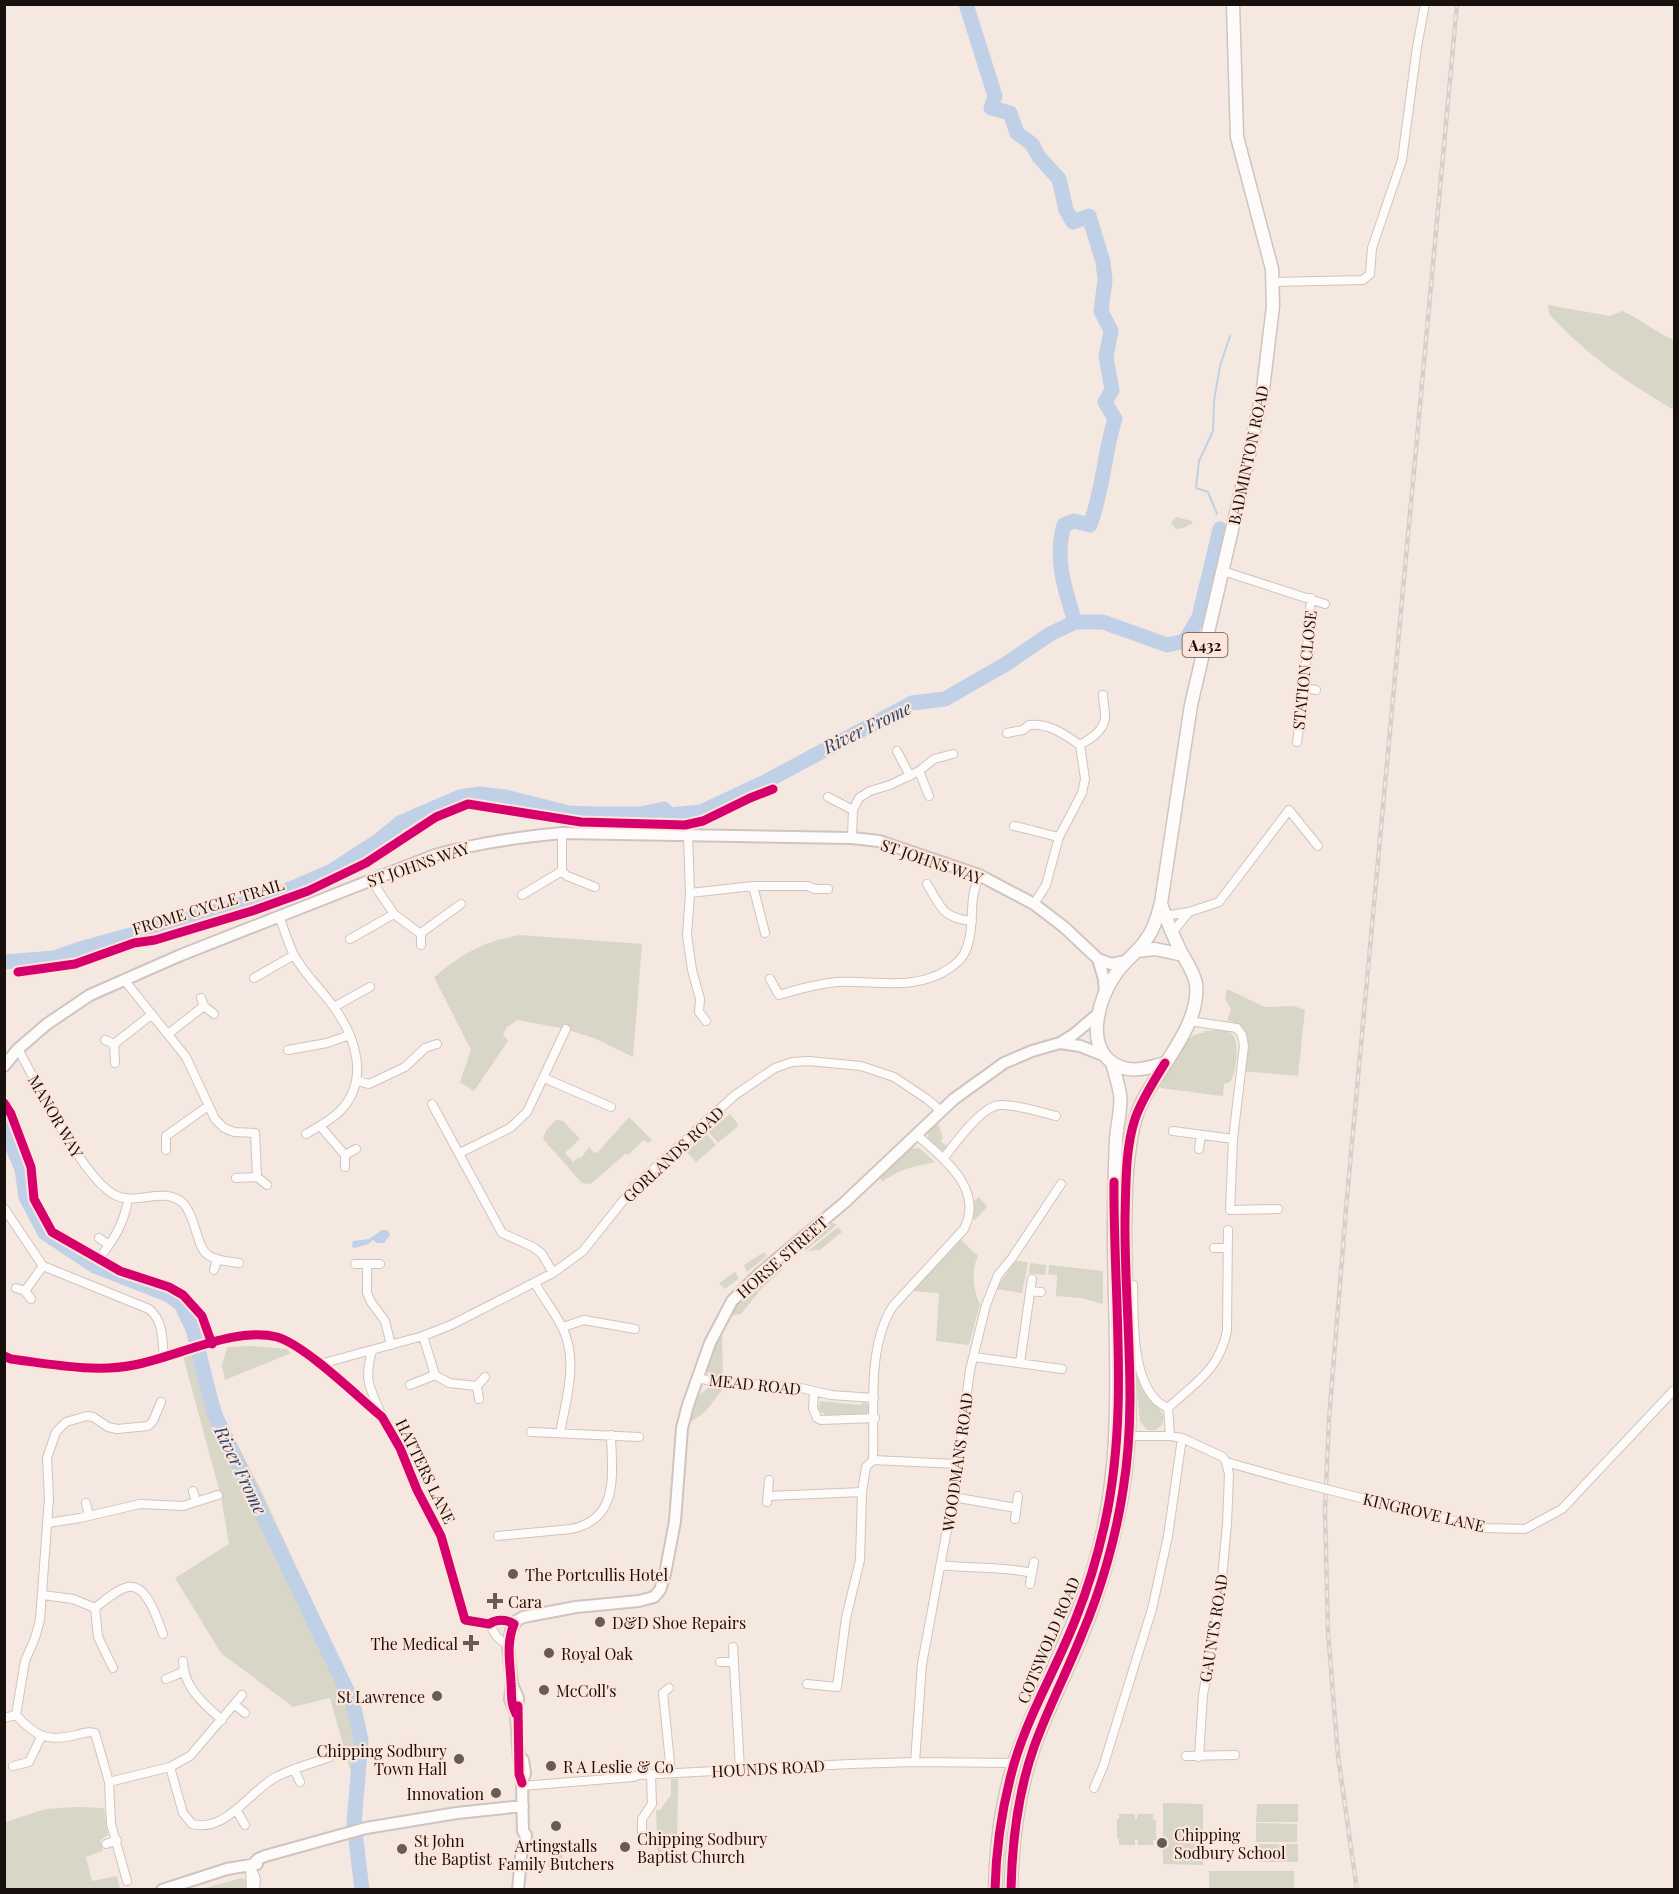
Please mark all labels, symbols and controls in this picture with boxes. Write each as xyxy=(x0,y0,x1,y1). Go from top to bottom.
street label: BADMINTON ROAD xyxy=(1223,383,1273,527)
street label: STATION CLOSE xyxy=(1287,609,1321,731)
road number: A432 xyxy=(1182,633,1228,657)
water label: River Frome xyxy=(818,695,915,759)
street label: ST JOHNS WAY xyxy=(878,834,986,888)
street label: ST JOHNS WAY xyxy=(364,837,472,891)
street label: FROME CYCLE TRAIL xyxy=(130,873,286,939)
street label: MANOR WAY xyxy=(24,1071,89,1162)
street label: GORLANDS ROAD xyxy=(618,1102,728,1206)
street label: HORSE STREET xyxy=(732,1211,832,1303)
street label: MEAD ROAD xyxy=(708,1369,802,1399)
street label: WOODMANS ROAD xyxy=(937,1391,977,1534)
street label: HATTERS LANE xyxy=(392,1415,460,1527)
water label: River Frome xyxy=(209,1421,273,1518)
street label: KINGROVE LANE xyxy=(1361,1488,1487,1536)
place label: The Portcullis Hotel xyxy=(525,1564,668,1585)
marker: The Portcullis Hotel xyxy=(506,1567,520,1581)
street label: GAUNTS ROAD xyxy=(1194,1572,1232,1684)
street label: COTSWOLD ROAD xyxy=(1012,1573,1084,1707)
place label: Cara xyxy=(508,1591,542,1612)
marker: Cara xyxy=(486,1592,504,1610)
place label: D&D Shoe Repairs xyxy=(612,1612,746,1633)
marker: D&D Shoe Repairs xyxy=(593,1615,607,1629)
place label: The Medical xyxy=(371,1633,458,1654)
marker: The Medical xyxy=(462,1634,480,1652)
place label: Royal Oak xyxy=(561,1643,633,1664)
marker: Royal Oak xyxy=(542,1646,556,1660)
place label: McColl's xyxy=(556,1680,616,1701)
marker: McColl's xyxy=(537,1683,551,1697)
place label: St Lawrence xyxy=(337,1686,425,1707)
marker: St Lawrence xyxy=(430,1689,444,1703)
place label: Chipping Sodbury Town Hall xyxy=(317,1740,447,1779)
marker: Chipping Sodbury Town Hall xyxy=(452,1752,466,1766)
street label: HOUNDS ROAD xyxy=(711,1755,825,1781)
place label: R A Leslie & Co xyxy=(563,1756,674,1777)
marker: R A Leslie & Co xyxy=(544,1759,558,1773)
place label: Innovation xyxy=(406,1783,484,1804)
marker: Innovation xyxy=(489,1786,503,1800)
marker: Artingstalls Family Butchers xyxy=(549,1819,563,1833)
place label: Chipping Sodbury School xyxy=(1174,1824,1286,1863)
place label: Chipping Sodbury Baptist Church xyxy=(637,1828,767,1867)
place label: St John the Baptist xyxy=(414,1830,492,1869)
place label: Artingstalls Family Butchers xyxy=(498,1835,614,1874)
marker: Chipping Sodbury School xyxy=(1155,1836,1169,1850)
marker: Chipping Sodbury Baptist Church xyxy=(618,1840,632,1854)
marker: St John the Baptist xyxy=(395,1842,409,1856)

